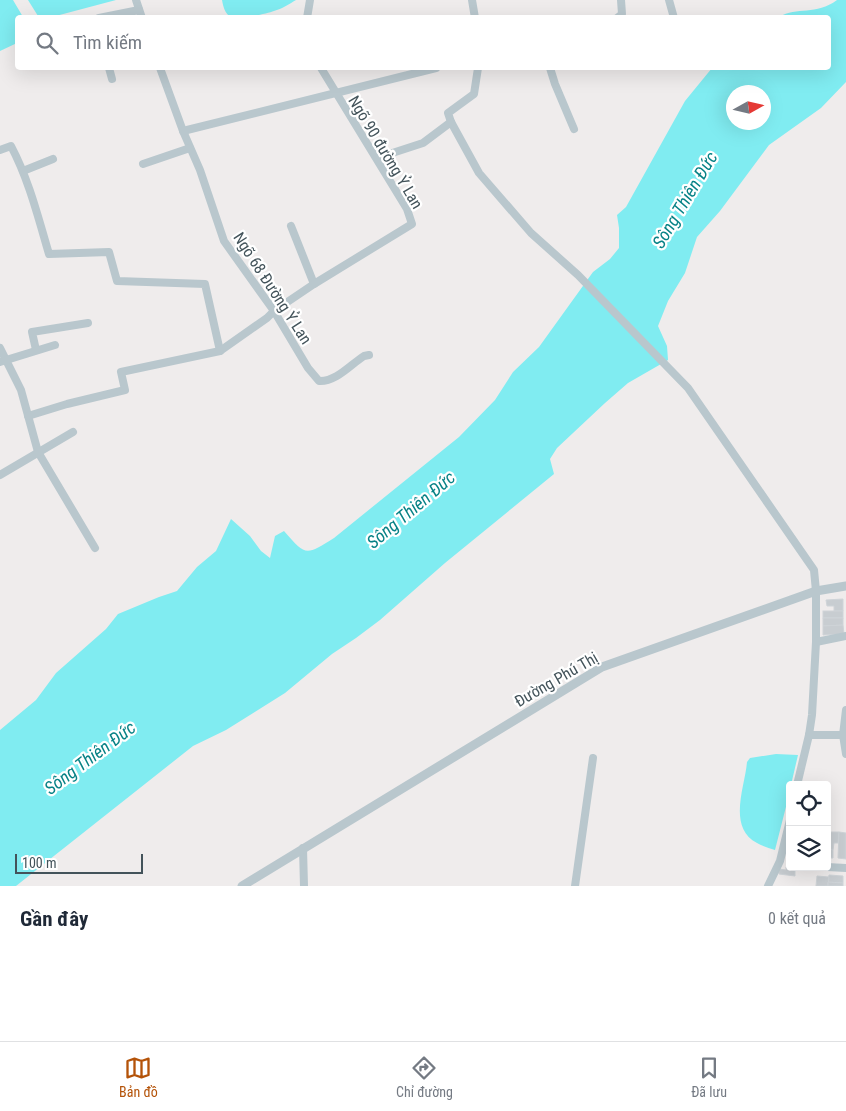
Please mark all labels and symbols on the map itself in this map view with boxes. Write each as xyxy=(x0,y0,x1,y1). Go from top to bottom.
north arrow xyxy=(726,85,771,130)
street label: Ngõ 90 đường Ỷ Lan xyxy=(344,92,428,212)
water label: Sông Thiên Đức xyxy=(648,148,722,252)
street label: Ngõ 68 Đường Ỷ Lan xyxy=(229,228,317,348)
water label: Sông Thiên Đức xyxy=(362,467,459,553)
street label: Đường Phú Thị xyxy=(511,648,601,711)
water label: Sông Thiên Đức xyxy=(40,716,139,799)
scale bar xyxy=(15,851,142,874)

